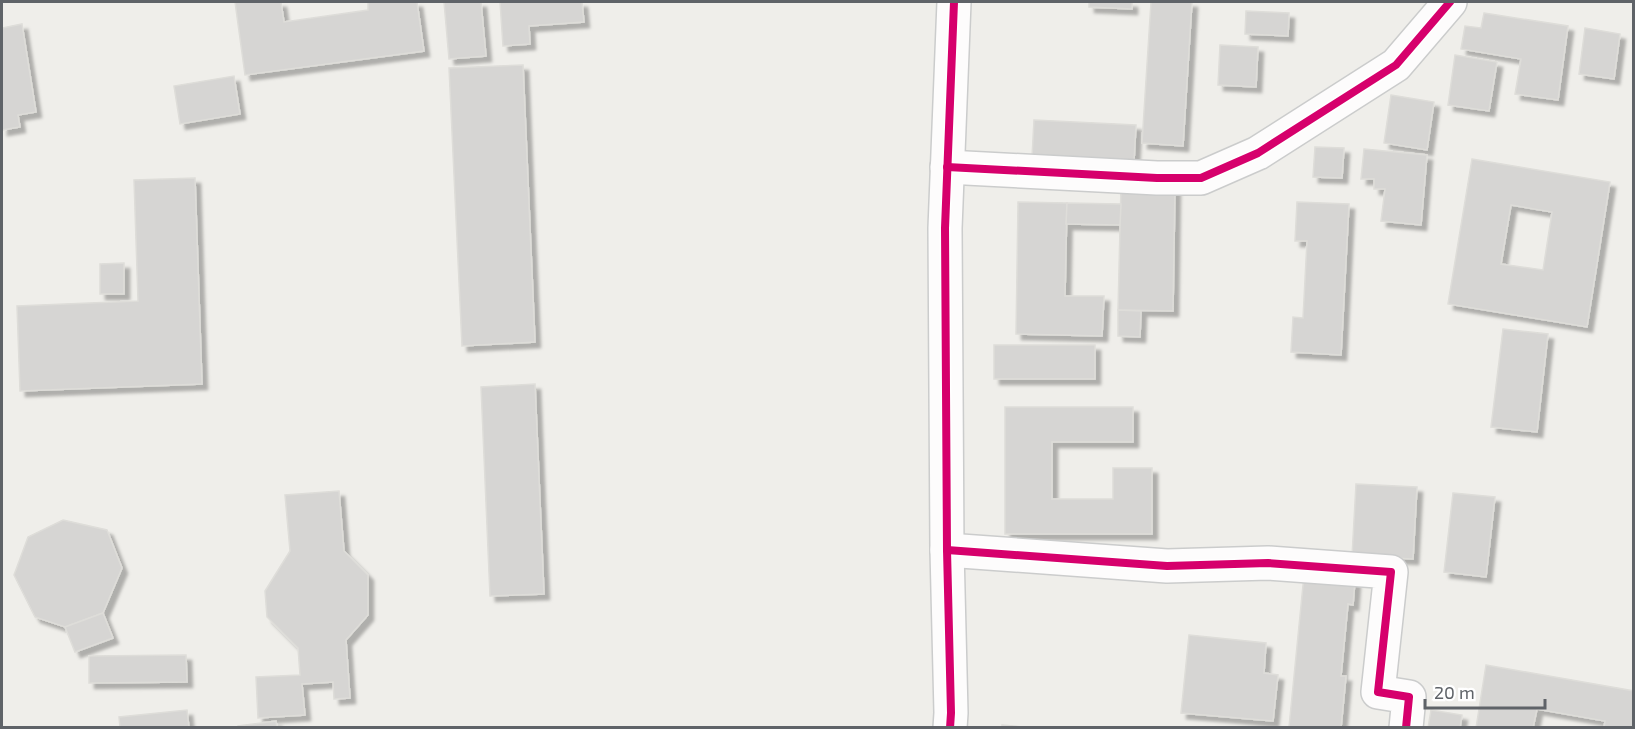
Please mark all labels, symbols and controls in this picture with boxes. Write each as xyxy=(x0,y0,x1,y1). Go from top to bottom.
scale bar xyxy=(1425,672,1545,710)
text: 20 m xyxy=(1434,681,1475,703)

